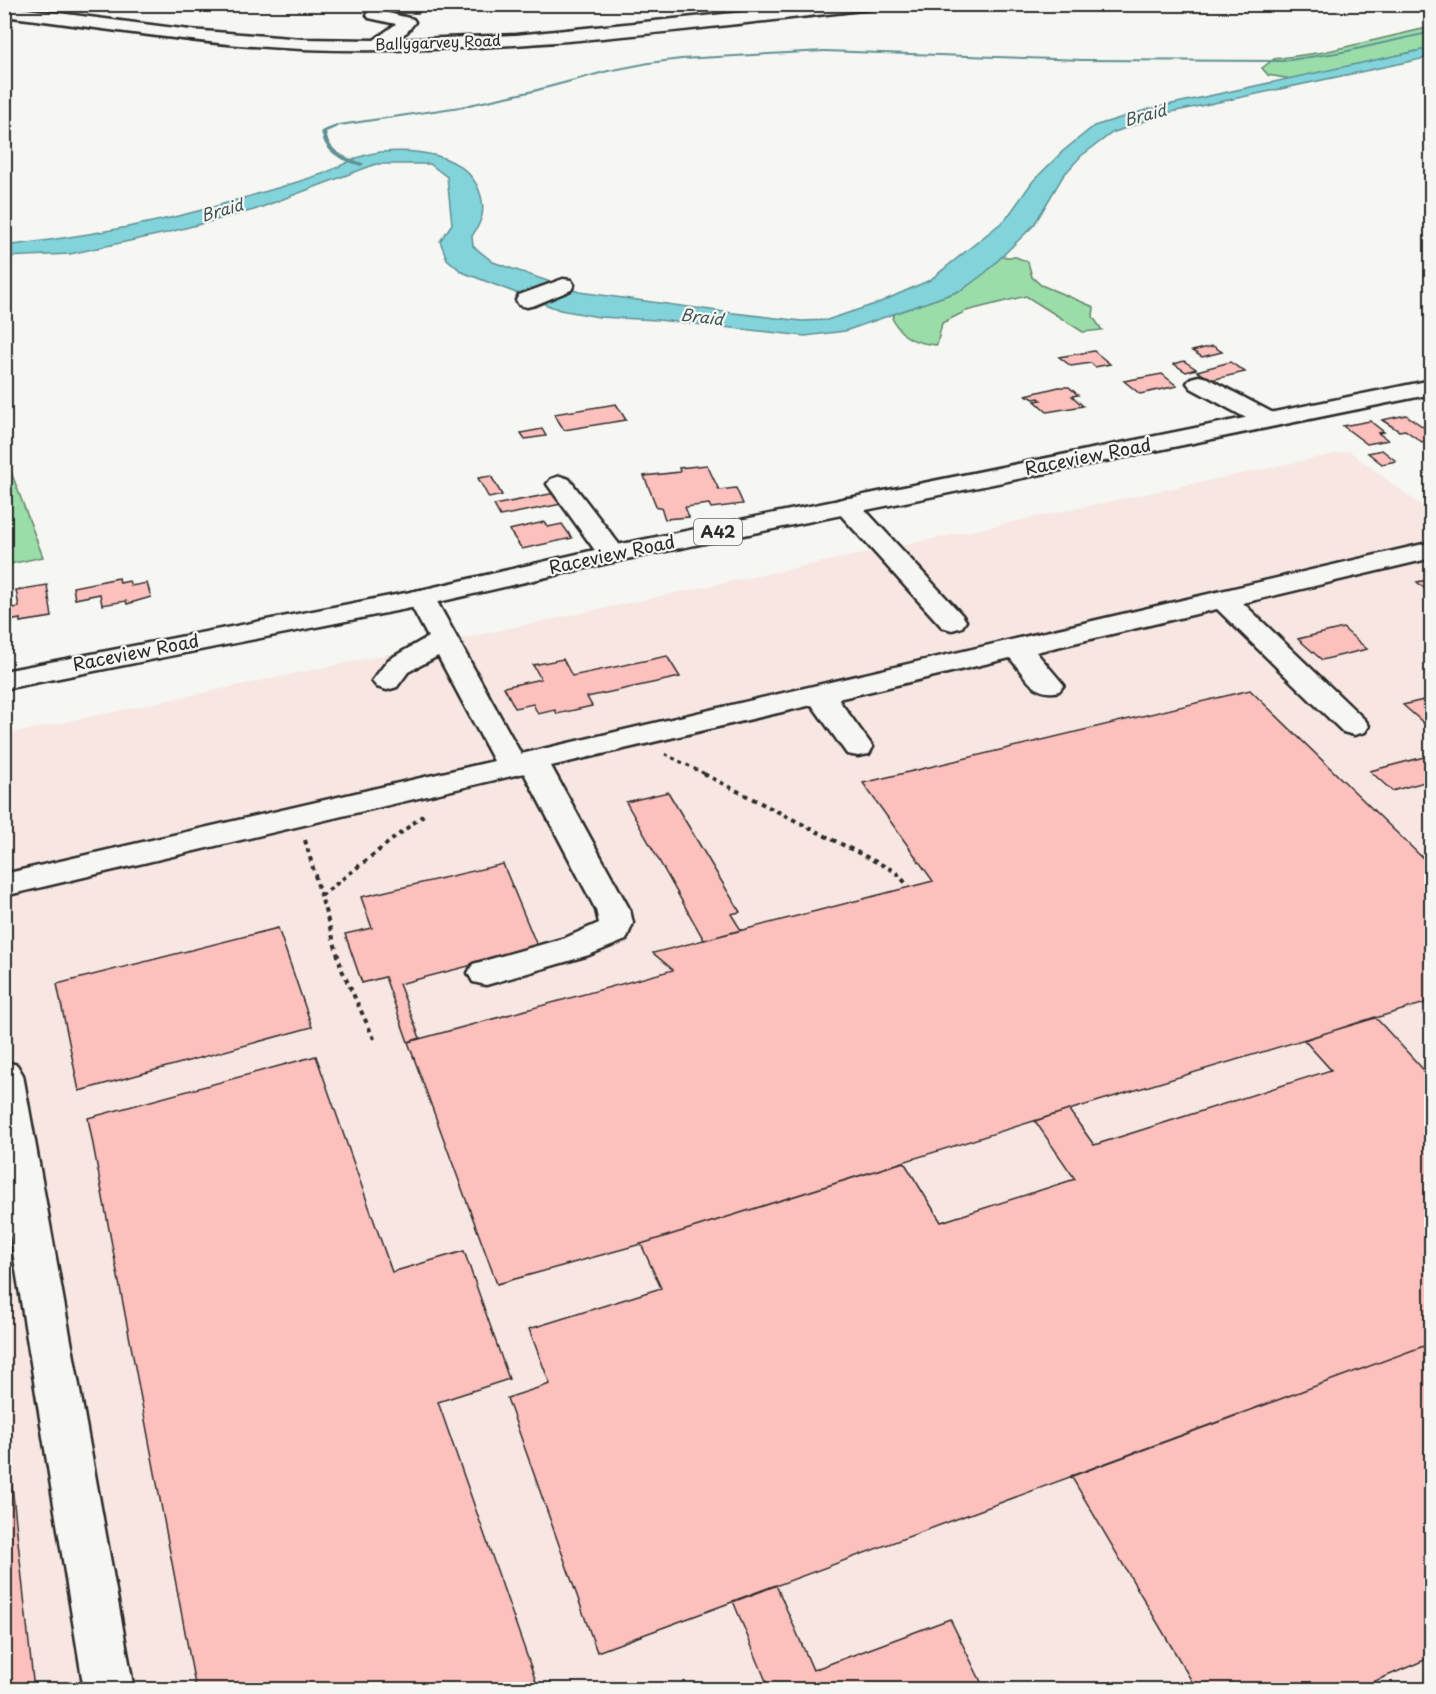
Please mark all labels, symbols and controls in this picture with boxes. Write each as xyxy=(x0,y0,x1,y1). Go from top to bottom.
street label: Ballygarvey Road xyxy=(375,28,501,55)
water label: Braid xyxy=(1121,96,1171,131)
water label: Braid xyxy=(198,191,248,226)
water label: Braid xyxy=(679,301,727,331)
street label: Raceview Road xyxy=(1022,430,1153,481)
road number: A42 xyxy=(694,519,742,545)
street label: Raceview Road xyxy=(546,527,677,580)
street label: Raceview Road xyxy=(70,626,201,677)

